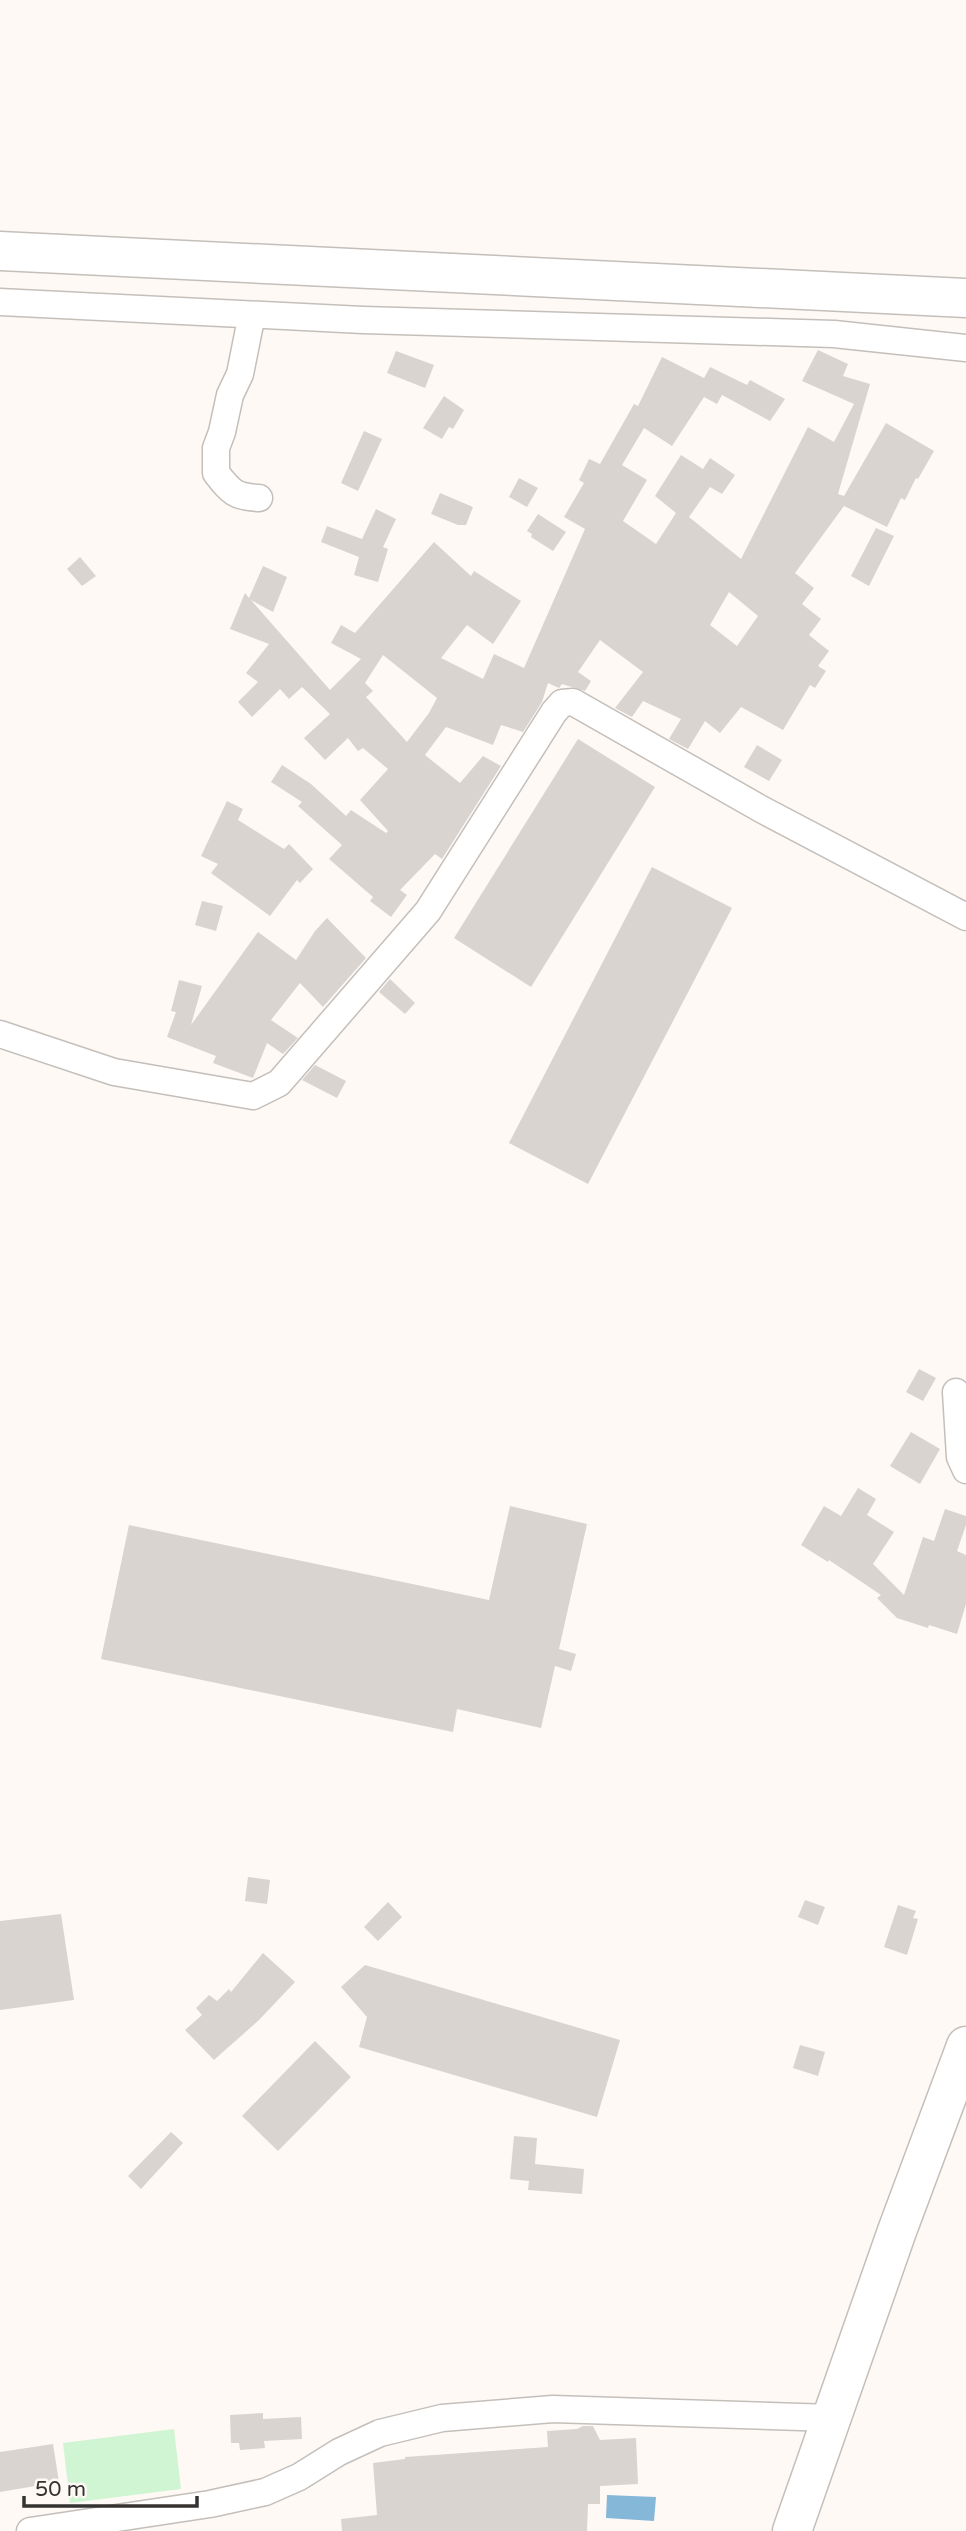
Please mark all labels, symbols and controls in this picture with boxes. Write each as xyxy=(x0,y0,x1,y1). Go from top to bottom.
scale bar xyxy=(24,2464,198,2508)
text: 50 m xyxy=(35,2477,86,2502)

